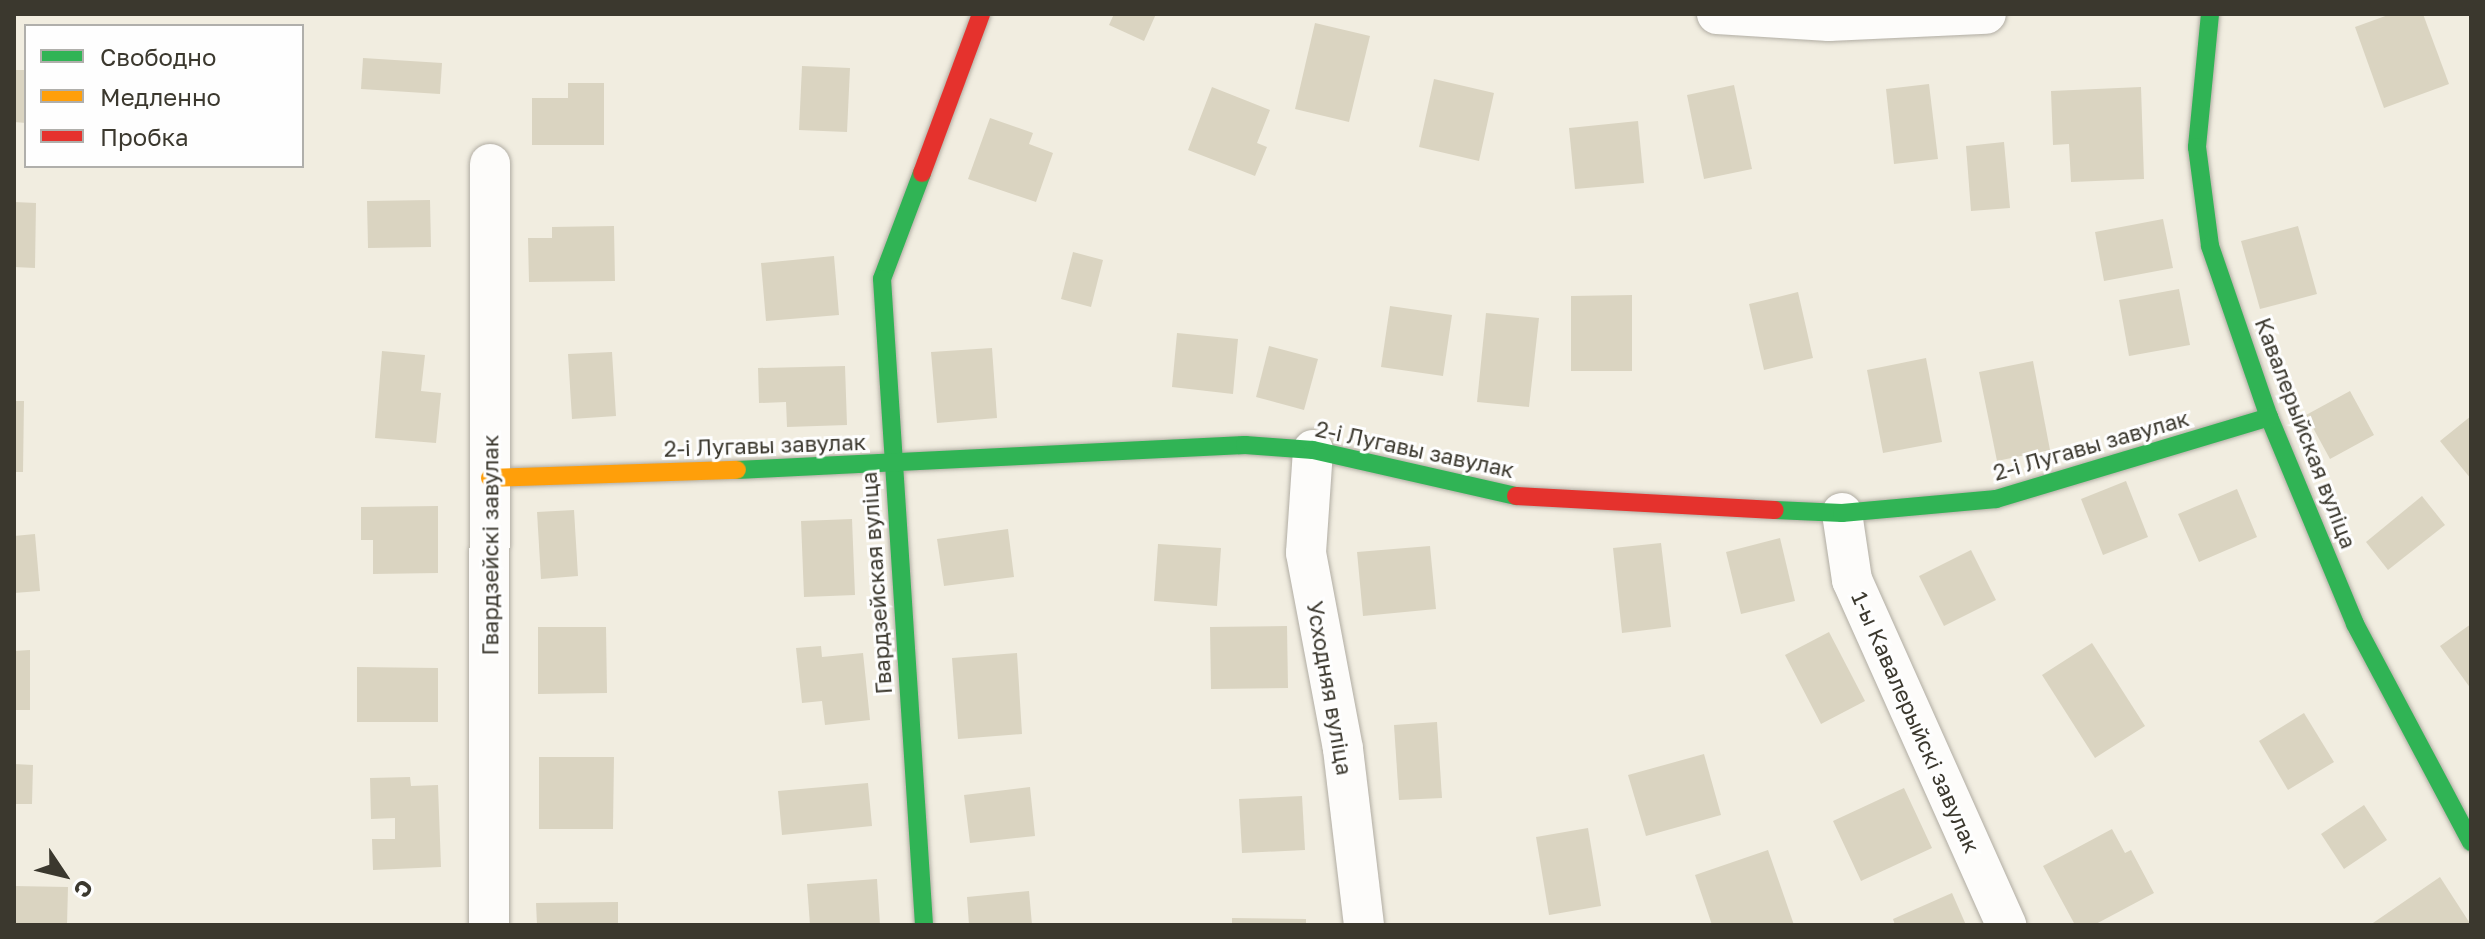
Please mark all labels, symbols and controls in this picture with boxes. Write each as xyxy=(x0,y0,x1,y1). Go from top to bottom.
legend xyxy=(24,24,304,168)
text: Свободно xyxy=(100,42,216,71)
text: Медленно xyxy=(100,82,221,111)
text: Пробка xyxy=(100,122,189,151)
street label: Кавалерыйская вуліца xyxy=(2250,314,2362,552)
street label: 2-і Лугавы завулак xyxy=(1990,404,2192,486)
street label: 2-і Лугавы завулак xyxy=(1313,415,1517,483)
street label: 2-і Лугавы завулак xyxy=(663,428,867,462)
street label: Гвардзейскі завулак xyxy=(477,435,503,655)
street label: Гвардзейская вуліца xyxy=(855,471,897,695)
street label: 1-ы Кавалерыйскі завулак xyxy=(1846,587,1986,857)
street label: Усходняя вуліца xyxy=(1302,599,1358,777)
north arrow xyxy=(24,835,104,915)
text: С xyxy=(69,875,100,903)

